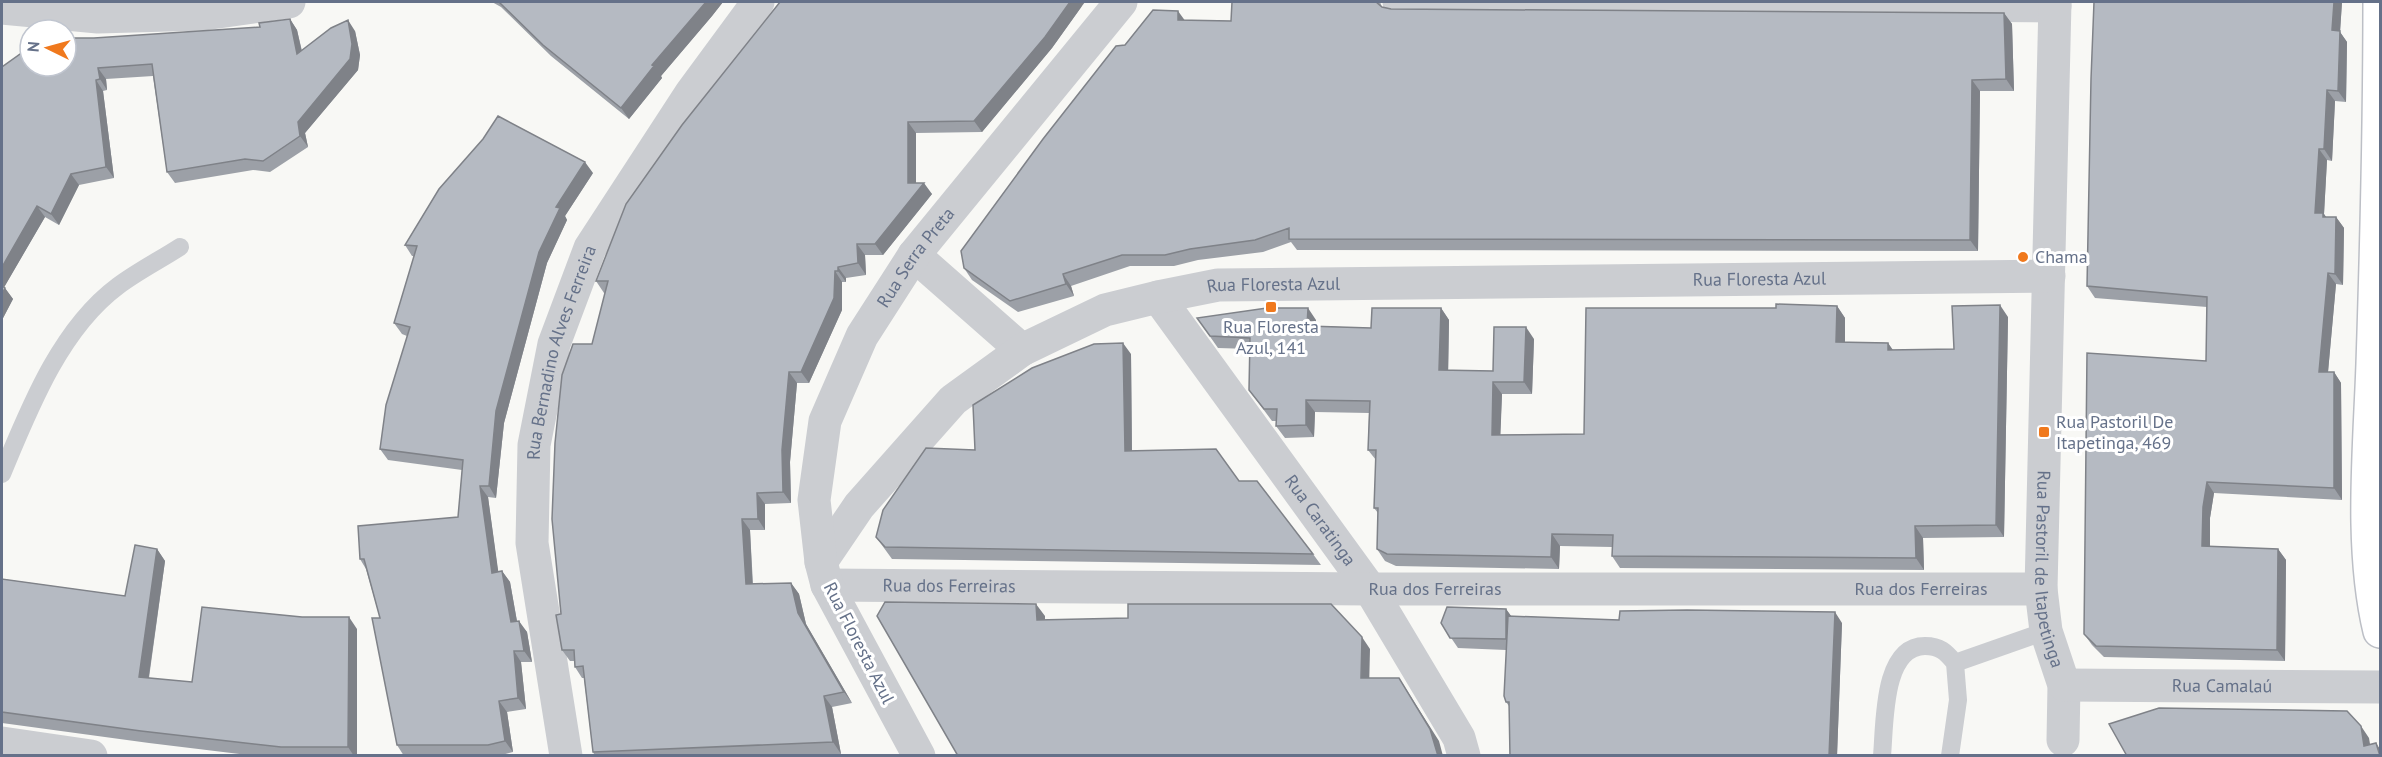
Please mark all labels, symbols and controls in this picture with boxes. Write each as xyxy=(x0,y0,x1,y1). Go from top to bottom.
north arrow xyxy=(18,18,78,78)
text: N xyxy=(23,41,43,53)
street label: Rua Serra Preta xyxy=(871,202,959,312)
street label: Rua Bernadino Alves Ferreira xyxy=(521,242,601,460)
place label: Chama xyxy=(2035,245,2088,268)
marker: Chama xyxy=(2016,250,2030,264)
street label: Rua Floresta Azul xyxy=(1693,266,1827,291)
street label: Rua Floresta Azul xyxy=(1205,272,1341,298)
marker: Rua Floresta Azul, 141 xyxy=(1264,300,1278,314)
place label: Rua Floresta Azul, 141 xyxy=(1223,315,1319,359)
place label: Rua Pastoril De Itapetinga, 469 xyxy=(2056,410,2173,454)
marker: Rua Pastoril De Itapetinga, 469 xyxy=(2037,425,2051,439)
street label: Rua Caratinga xyxy=(1280,470,1361,570)
street label: Rua Pastoril de Itapetinga xyxy=(2030,470,2069,670)
street label: Rua dos Ferreiras xyxy=(882,573,1016,597)
street label: Rua dos Ferreiras xyxy=(1368,577,1502,600)
street label: Rua dos Ferreiras xyxy=(1854,577,1988,600)
street label: Rua Floresta Azul xyxy=(819,578,900,708)
street label: Rua Camalaú xyxy=(2172,674,2272,697)

